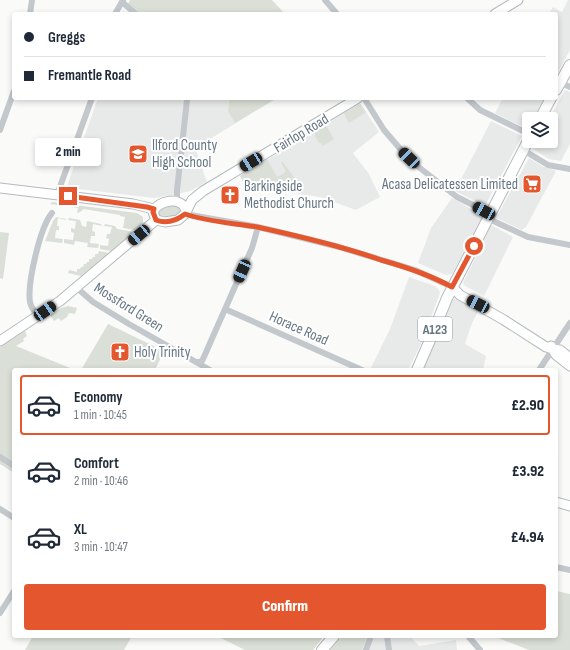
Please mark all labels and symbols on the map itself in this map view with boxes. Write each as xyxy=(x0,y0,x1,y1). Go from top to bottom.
street label: Fairlop Road xyxy=(270,110,332,157)
place label: Ilford County High School xyxy=(152,136,218,172)
callout: 2 min xyxy=(35,138,101,166)
school or university icon: Ilford County High School xyxy=(127,143,149,165)
car xyxy=(396,145,422,171)
car xyxy=(238,151,264,173)
supermarket icon: Acasa Delicatessen Limited xyxy=(521,173,543,195)
place label: Acasa Delicatessen Limited xyxy=(381,175,518,194)
place label: Barkingside Methodist Church xyxy=(244,177,334,213)
church icon: Barkingside Methodist Church xyxy=(219,184,241,206)
route end xyxy=(59,187,77,205)
car xyxy=(471,200,497,222)
car xyxy=(126,223,152,247)
route start xyxy=(465,237,483,255)
car xyxy=(232,258,252,284)
street label: Mossford Green xyxy=(90,279,167,336)
car xyxy=(465,293,491,315)
car xyxy=(32,299,58,323)
street label: Horace Road xyxy=(266,307,331,350)
road number: A123 xyxy=(418,317,452,341)
church icon: Holy Trinity xyxy=(109,341,131,363)
place label: Holy Trinity xyxy=(134,343,191,362)

